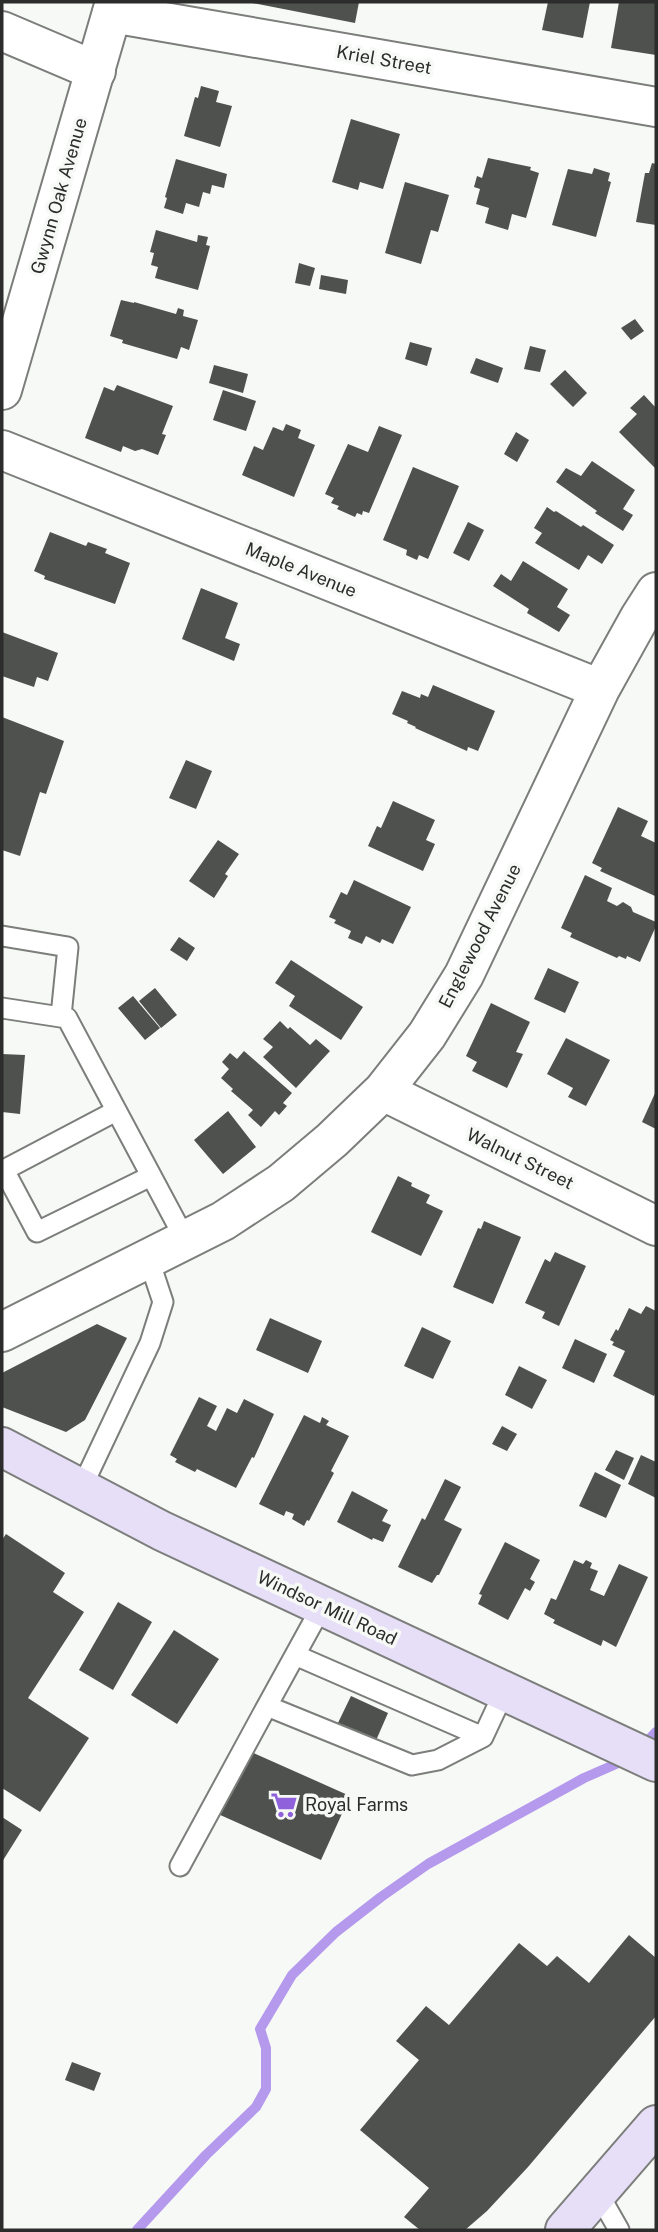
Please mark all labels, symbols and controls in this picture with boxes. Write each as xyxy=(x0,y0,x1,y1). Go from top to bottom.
street label: Kriel Street xyxy=(335,41,433,78)
street label: Gwynn Oak Avenue xyxy=(26,115,91,276)
street label: Maple Avenue xyxy=(243,538,360,601)
street label: Englewood Avenue xyxy=(434,860,525,1011)
street label: Walnut Street xyxy=(463,1124,577,1194)
street label: Windsor Mill Road xyxy=(254,1566,400,1649)
supermarket icon: Royal Farms xyxy=(269,1790,299,1820)
place label: Royal Farms xyxy=(305,1794,408,1815)

